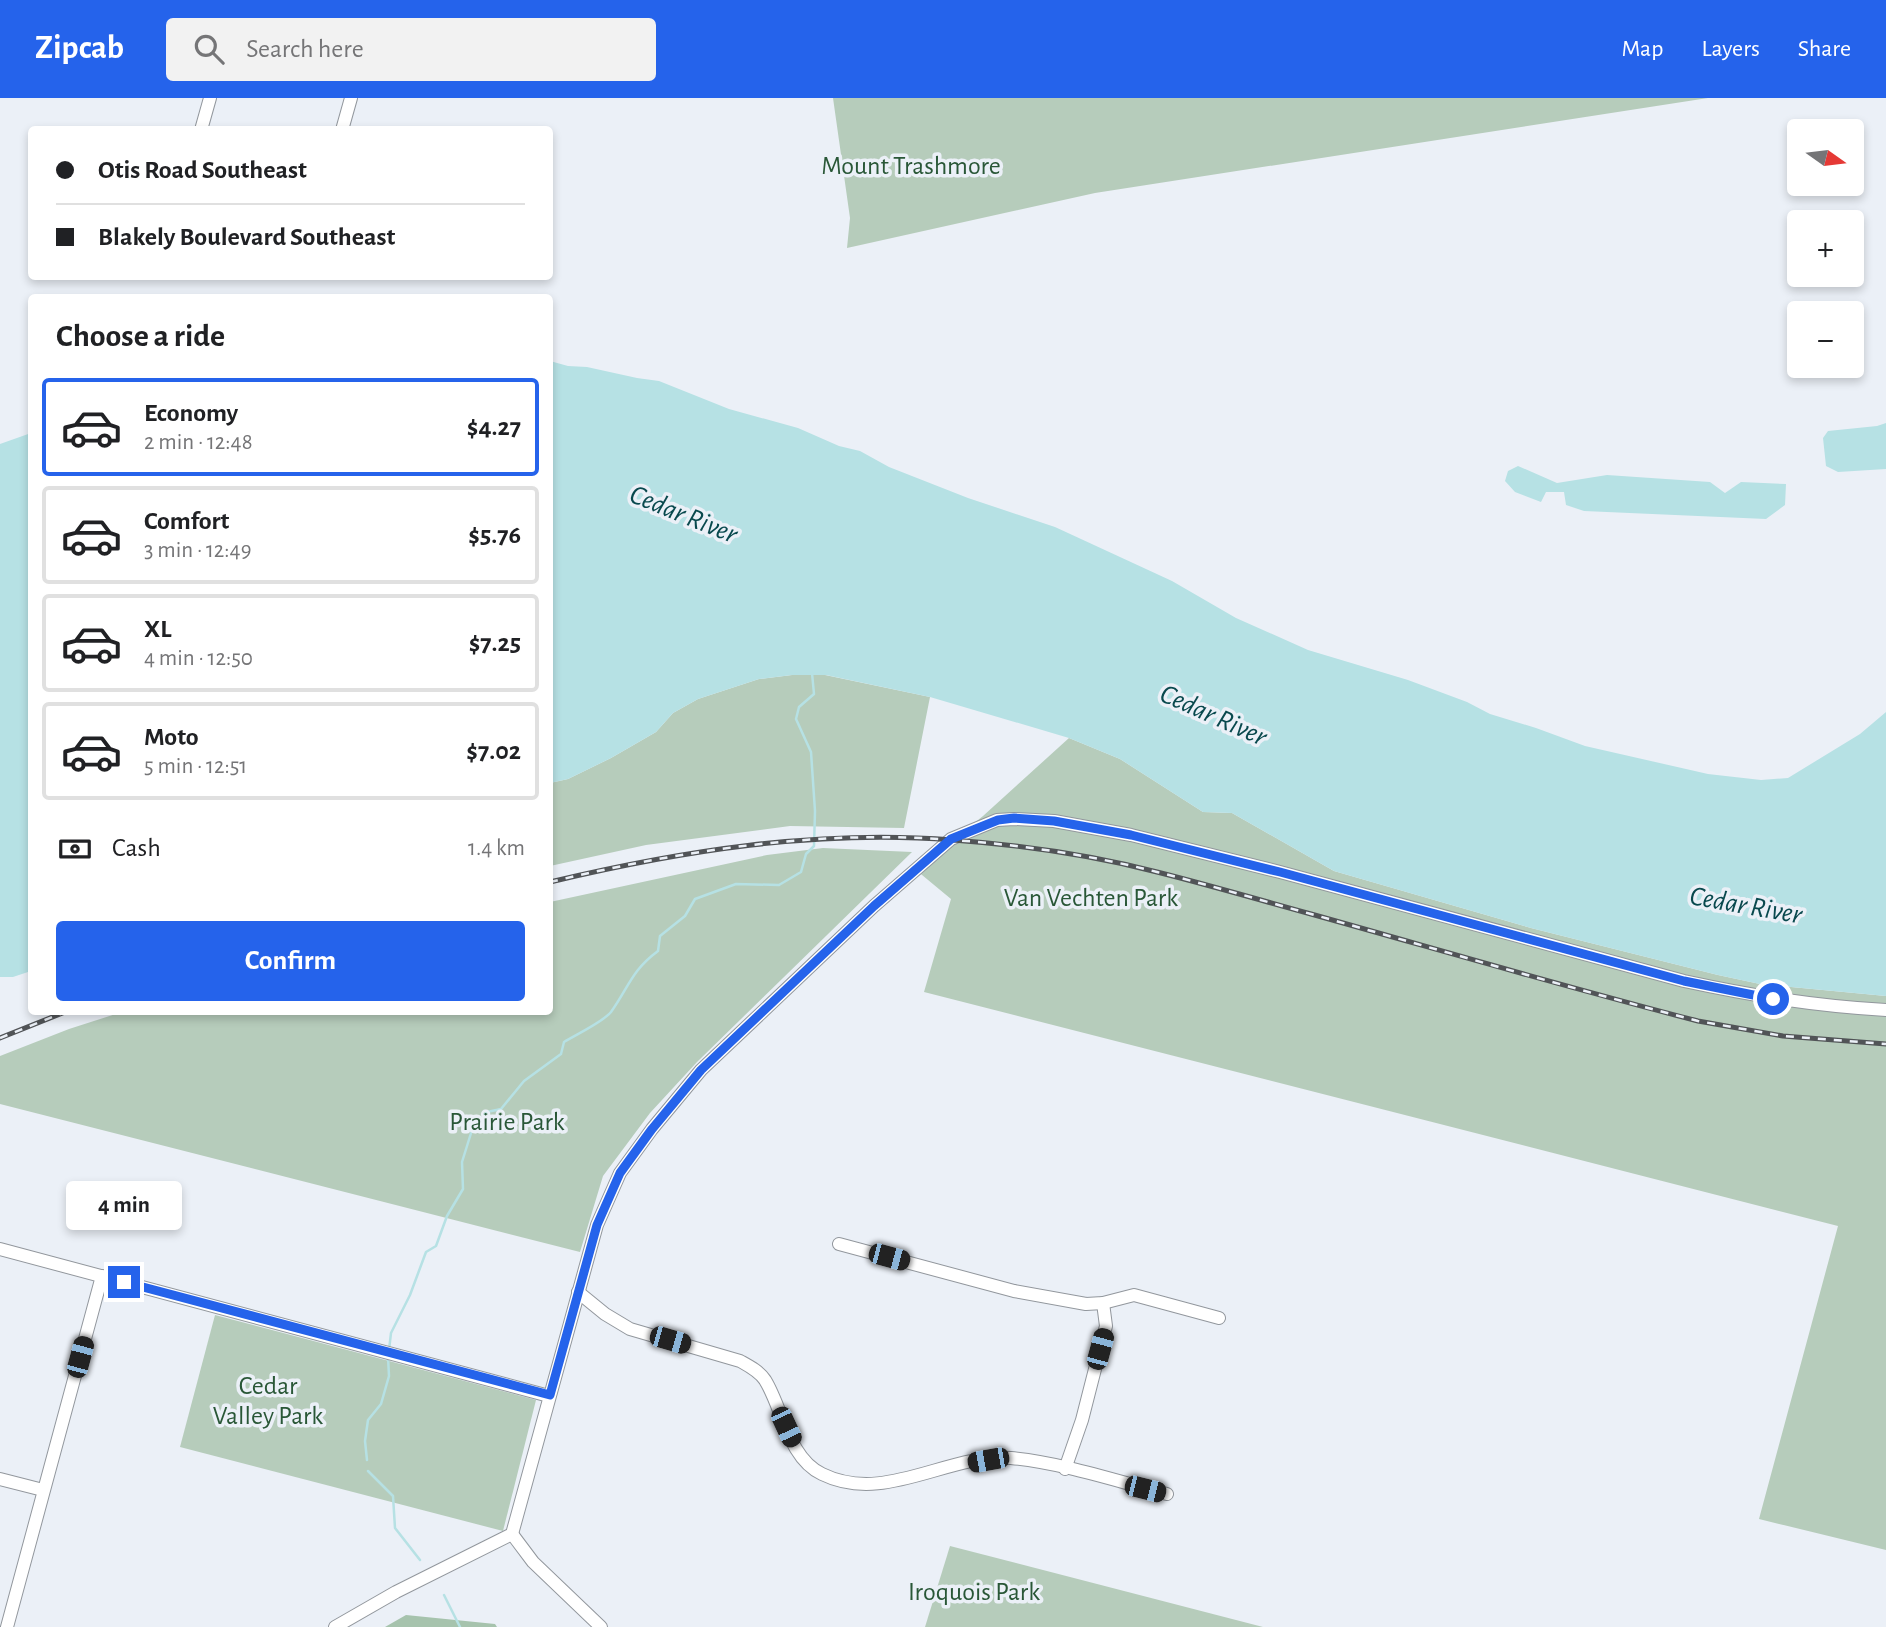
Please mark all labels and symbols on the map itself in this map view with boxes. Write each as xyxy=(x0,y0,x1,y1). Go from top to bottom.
north arrow xyxy=(1787,119,1864,196)
park label: Mount Trashmore xyxy=(821,153,1001,179)
water label: Cedar River xyxy=(625,481,742,549)
water label: Cedar River xyxy=(1156,680,1272,752)
water label: Cedar River xyxy=(1687,882,1805,930)
park label: Van Vechten Park xyxy=(1004,885,1178,911)
route start xyxy=(1757,983,1789,1015)
park label: Prairie Park xyxy=(449,1109,565,1135)
callout: 4 min xyxy=(66,1180,182,1230)
car xyxy=(866,1241,913,1273)
route end xyxy=(108,1266,140,1298)
car xyxy=(647,1324,694,1356)
car xyxy=(1085,1326,1116,1372)
car xyxy=(65,1334,96,1380)
park label: Cedar Valley Park xyxy=(213,1373,323,1429)
car xyxy=(768,1404,805,1450)
car xyxy=(966,1446,1011,1474)
car xyxy=(1123,1474,1168,1504)
park label: Iroquois Park xyxy=(908,1579,1040,1605)

